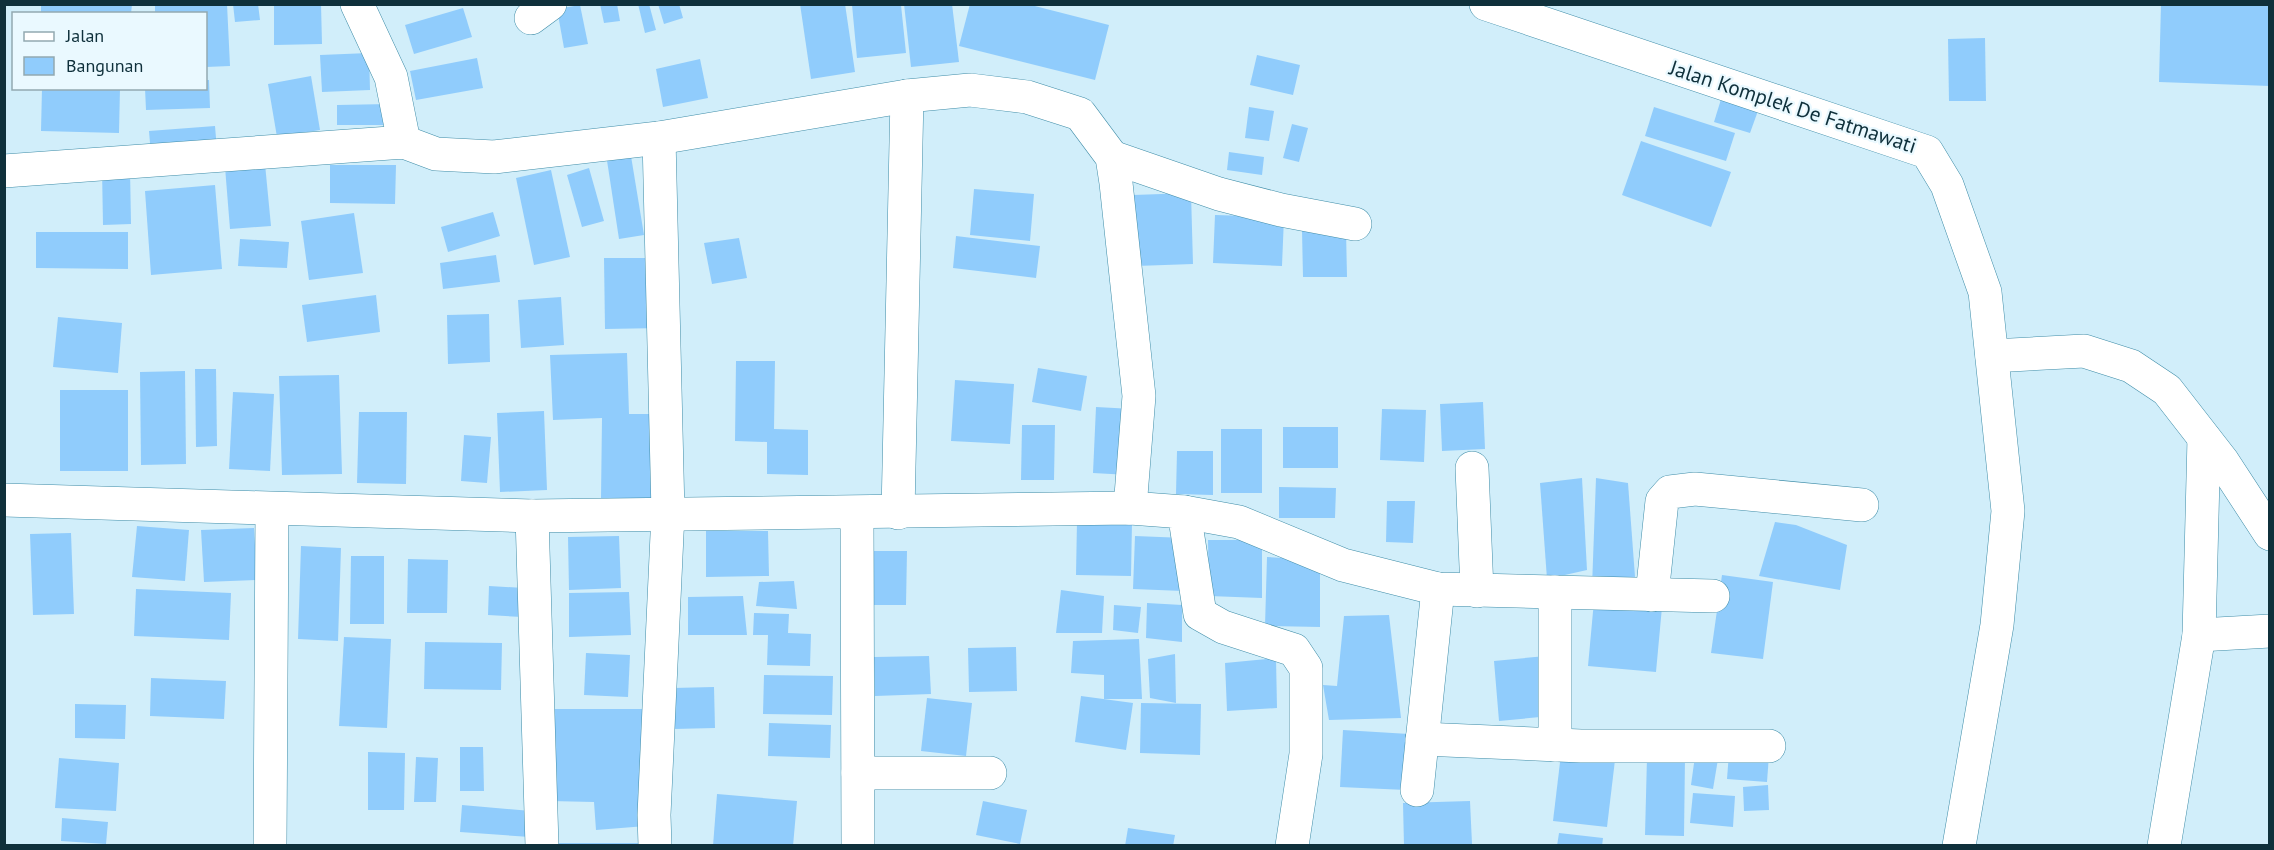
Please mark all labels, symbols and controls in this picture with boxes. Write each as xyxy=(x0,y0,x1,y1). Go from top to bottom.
legend xyxy=(12,12,207,90)
text: Jalan xyxy=(65,24,104,47)
text: Bangunan xyxy=(66,54,143,77)
street label: Jalan Komplek De Fatmawati xyxy=(1665,54,1920,159)

